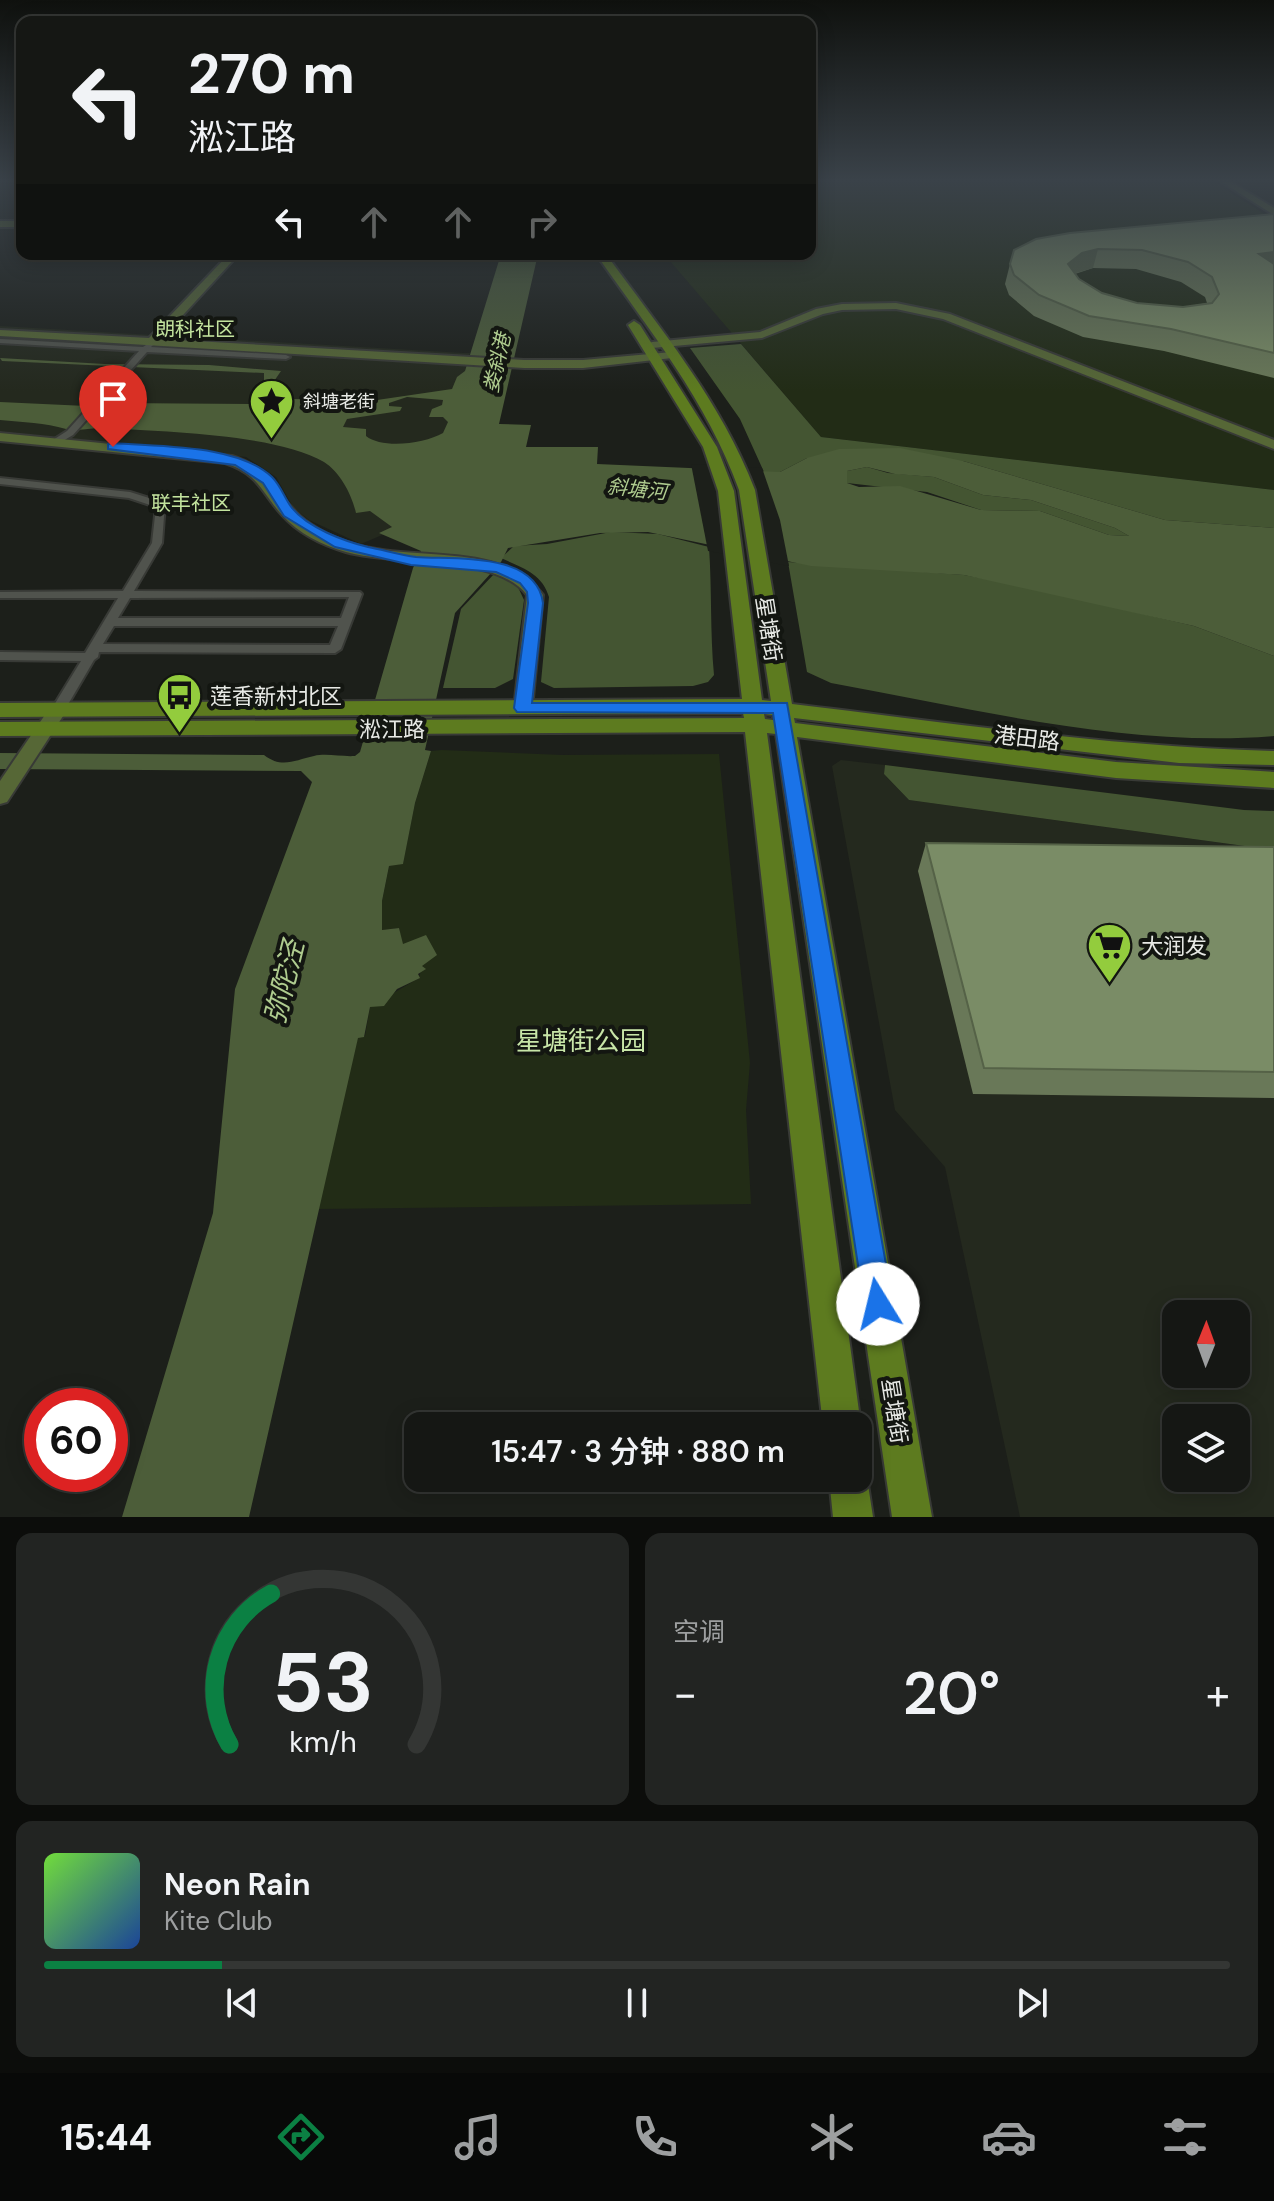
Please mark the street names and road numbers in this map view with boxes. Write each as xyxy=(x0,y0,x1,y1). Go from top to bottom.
street label: 星塘街 xyxy=(749,594,788,664)
street label: 淞江路 xyxy=(359,715,425,744)
street label: 港田路 xyxy=(992,720,1061,757)
street label: 星塘街 xyxy=(875,1376,914,1446)

